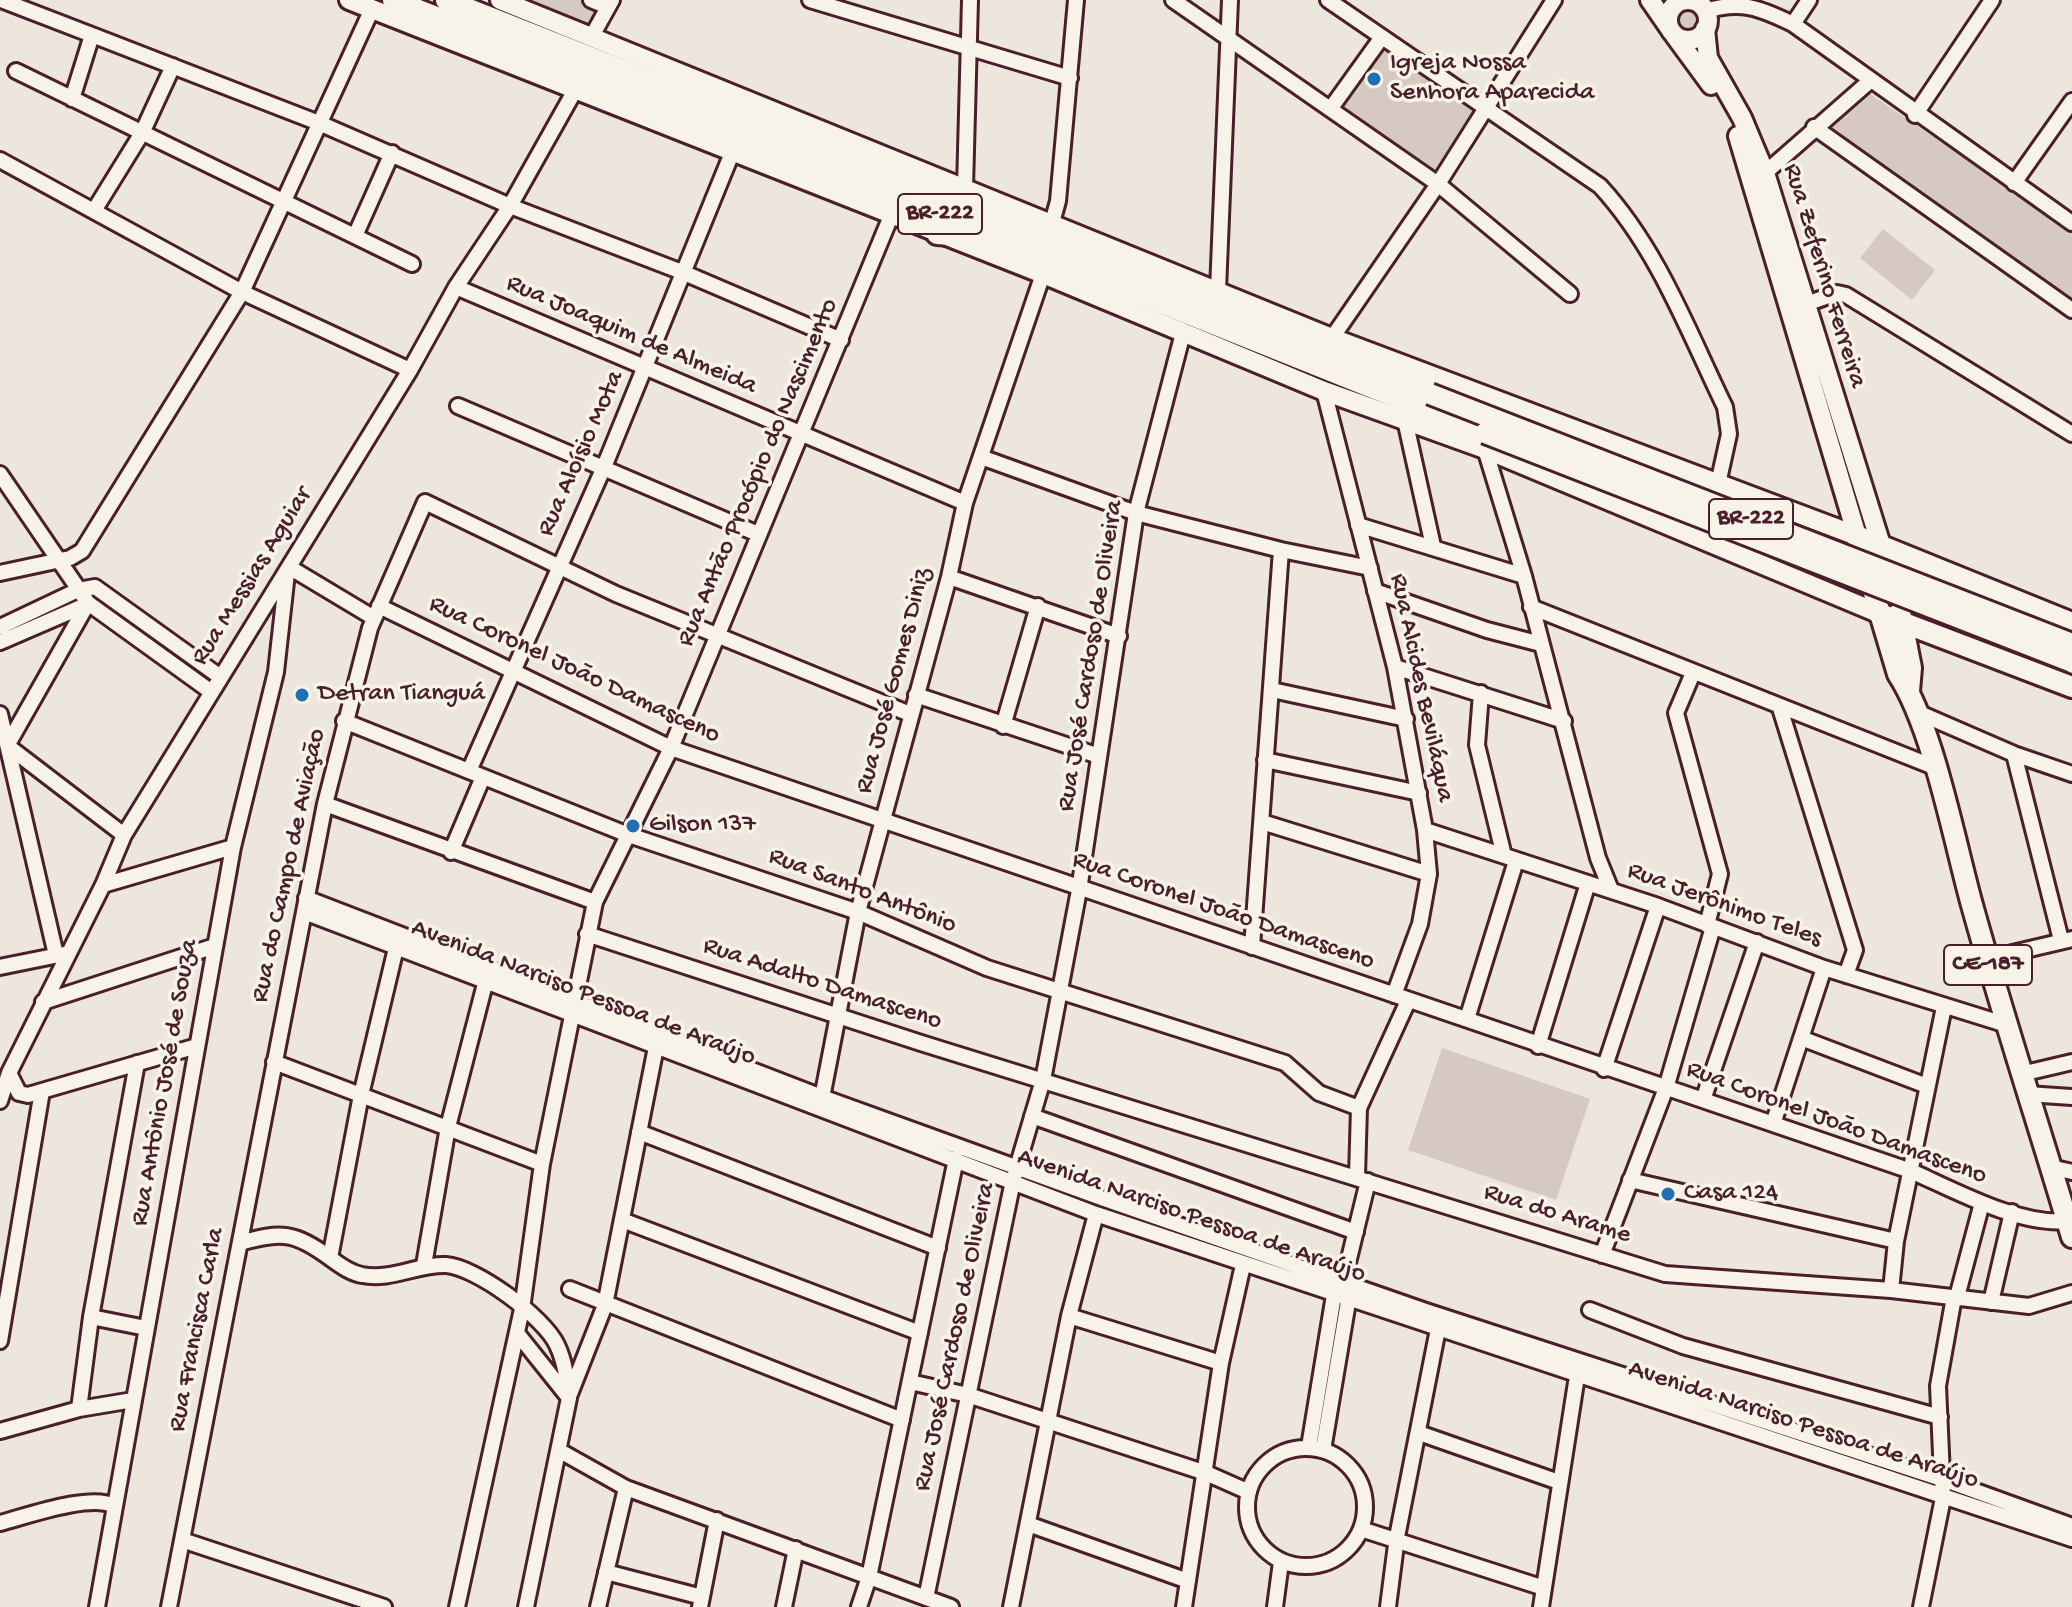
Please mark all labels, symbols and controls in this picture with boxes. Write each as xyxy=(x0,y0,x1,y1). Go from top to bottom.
place label: Igreja Nossa Senhora Aparecida xyxy=(1390,48,1594,110)
marker: Igreja Nossa Senhora Aparecida xyxy=(1365,70,1383,88)
street label: Rua Zeferino Ferreira xyxy=(1774,160,1872,392)
road number: BR-222 xyxy=(898,194,982,234)
street label: Rua Joaquim de Almeida xyxy=(501,269,761,403)
street label: Rua Antão Procópio do Nascimento xyxy=(671,294,847,652)
street label: Rua Aloísio Mota xyxy=(532,366,632,542)
street label: Rua Messias Aguiar xyxy=(186,482,320,672)
street label: Rua José Cardoso de Oliveira xyxy=(1052,498,1132,814)
road number: BR-222 xyxy=(1709,499,1793,539)
street label: Rua José Gomes Diniz xyxy=(850,565,940,797)
street label: Rua Alcides Beviláqua xyxy=(1381,571,1459,805)
street label: Rua Coronel João Damasceno xyxy=(423,590,725,752)
place label: Detran Tianguá xyxy=(318,679,485,711)
marker: Detran Tianguá xyxy=(293,686,311,704)
street label: Rua do Campo de Aviação xyxy=(246,726,334,1006)
place label: Gilson 137 xyxy=(649,810,756,842)
marker: Gilson 137 xyxy=(624,817,642,835)
street label: Rua Santo Antônio xyxy=(764,842,960,942)
street label: Rua Coronel João Damasceno xyxy=(1068,846,1378,978)
street label: Rua Jerônimo Teles xyxy=(1623,856,1825,956)
street label: Avenida Narciso Pessoa de Araújo xyxy=(406,914,760,1074)
street label: Rua Adalto Damasceno xyxy=(699,932,945,1038)
street label: Rua Antônio José de Souza xyxy=(125,937,207,1229)
road number: CE-187 xyxy=(1944,945,2032,985)
street label: Rua Coronel João Damasceno xyxy=(1681,1055,1991,1193)
street label: Avenida Narciso Pessoa de Araújo xyxy=(1013,1143,1369,1291)
street label: Rua do Arame xyxy=(1480,1178,1634,1252)
place label: Casa 124 xyxy=(1684,1178,1778,1210)
street label: Rua José Cardoso de Oliveira xyxy=(908,1180,1004,1494)
marker: Casa 124 xyxy=(1659,1185,1677,1203)
street label: Rua Francisca Carla xyxy=(163,1225,233,1435)
street label: Avenida Narciso Pessoa de Araújo xyxy=(1624,1355,1982,1497)

